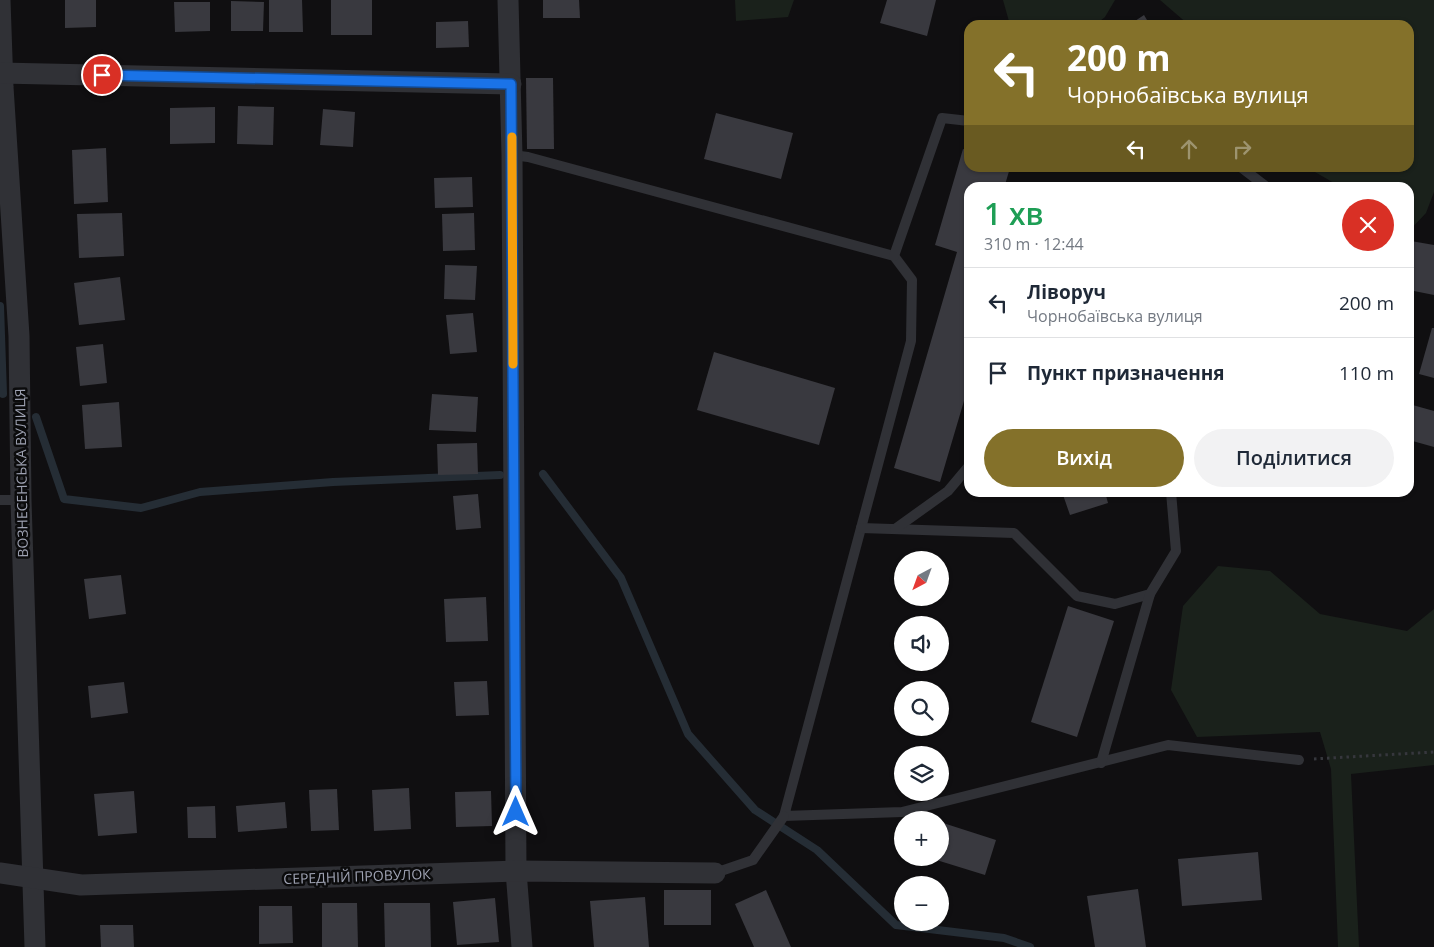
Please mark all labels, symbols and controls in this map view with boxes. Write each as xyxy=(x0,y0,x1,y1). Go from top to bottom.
text: 200 m xyxy=(1067,34,1171,81)
icon: left xyxy=(984,40,1049,105)
pin xyxy=(81,54,123,96)
icon: arrive xyxy=(88,61,116,89)
text: Чорнобаївська вулиця xyxy=(1067,79,1309,109)
icon: left xyxy=(1122,135,1150,163)
icon: ahead xyxy=(1175,135,1203,163)
icon: right xyxy=(1228,135,1256,163)
text: 1 хв xyxy=(984,193,1044,234)
button: close xyxy=(1342,199,1394,251)
text: 310 m · 12:44 xyxy=(984,233,1084,255)
text: Ліворуч xyxy=(1027,279,1106,305)
icon: left xyxy=(984,289,1012,317)
text: 200 m xyxy=(1339,290,1394,316)
text: Чорнобаївська вулиця xyxy=(1027,305,1203,327)
icon: arrive xyxy=(984,359,1012,387)
text: Пункт призначення xyxy=(1027,360,1225,386)
text: 110 m xyxy=(1339,360,1394,386)
street label: ВОЗНЕСЕНСЬКА ВУЛИЦЯ xyxy=(10,388,32,558)
button: Вихід xyxy=(984,429,1184,487)
button: Поділитися xyxy=(1194,429,1394,487)
north arrow xyxy=(894,551,949,606)
map controls xyxy=(894,551,949,931)
button: sound xyxy=(894,616,949,671)
button: search xyxy=(894,681,949,736)
button: layers xyxy=(894,746,949,801)
position arrow xyxy=(489,785,541,837)
button: + xyxy=(894,811,949,866)
street label: СЕРЕДНІЙ ПРОВУЛОК xyxy=(283,864,431,888)
button: − xyxy=(894,876,949,931)

